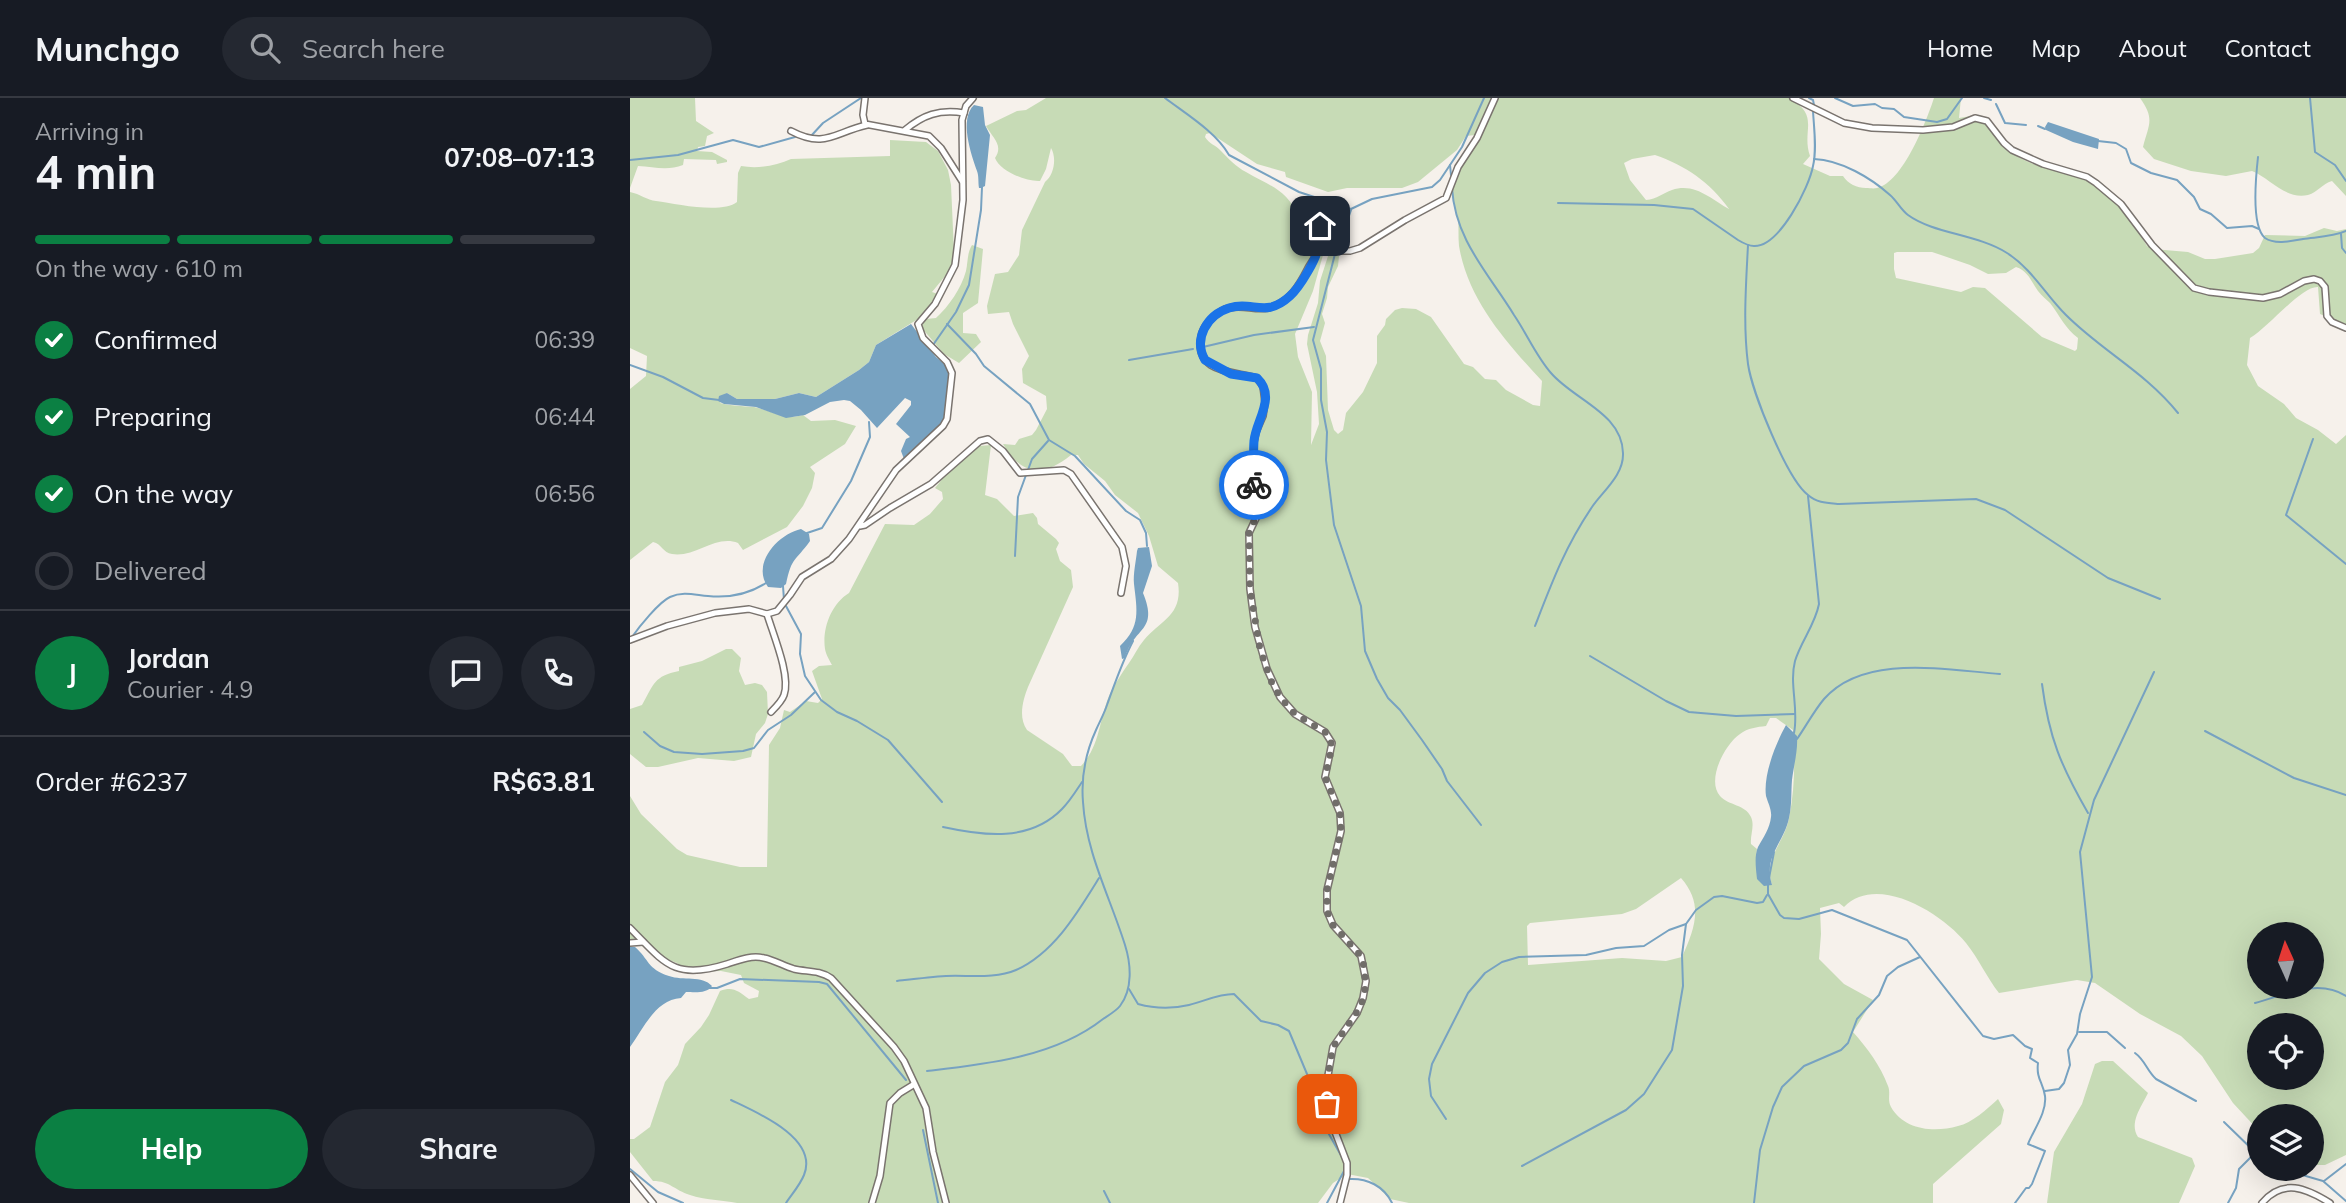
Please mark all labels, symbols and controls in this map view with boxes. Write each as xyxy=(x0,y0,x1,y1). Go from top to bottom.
search box xyxy=(222,17,712,80)
text: Munchgo xyxy=(35,28,180,69)
icon: search xyxy=(246,29,284,67)
text: Search here xyxy=(302,32,445,65)
text: Home xyxy=(1927,33,1993,63)
text: Map xyxy=(2031,33,2081,63)
text: About xyxy=(2119,33,2187,63)
text: Contact xyxy=(2225,33,2311,63)
text: Arriving in xyxy=(35,117,144,146)
text: 07:08–07:13 xyxy=(444,141,595,174)
text: 4 min xyxy=(35,143,156,201)
pin xyxy=(1290,196,1350,256)
icon: home xyxy=(1301,207,1339,245)
text: On the way · 610 m xyxy=(35,254,243,283)
icon: check xyxy=(35,321,73,359)
text: Confirmed xyxy=(94,323,218,356)
text: 06:39 xyxy=(535,325,595,354)
icon: check xyxy=(35,398,73,436)
text: Preparing xyxy=(94,400,212,433)
text: 06:44 xyxy=(535,402,595,431)
courier xyxy=(1219,450,1289,520)
icon: bike xyxy=(1235,466,1273,504)
icon: check xyxy=(35,475,73,513)
text: On the way xyxy=(94,477,233,510)
text: 06:56 xyxy=(535,479,595,508)
text: Delivered xyxy=(94,554,207,587)
button: chat xyxy=(429,636,503,710)
button: phone xyxy=(521,636,595,710)
text: Jordan xyxy=(127,642,210,675)
text: J xyxy=(67,657,77,690)
text: Courier · 4.9 xyxy=(127,675,253,704)
text: Order #6237 xyxy=(35,765,188,798)
text: R$63.81 xyxy=(492,765,595,798)
north arrow xyxy=(2247,922,2324,999)
map controls xyxy=(2247,922,2324,1181)
button: locate xyxy=(2247,1013,2324,1090)
pin xyxy=(1297,1074,1357,1134)
icon: bag xyxy=(1308,1085,1346,1123)
button: layers xyxy=(2247,1104,2324,1181)
button: Help xyxy=(35,1109,308,1189)
button: Share xyxy=(322,1109,595,1189)

